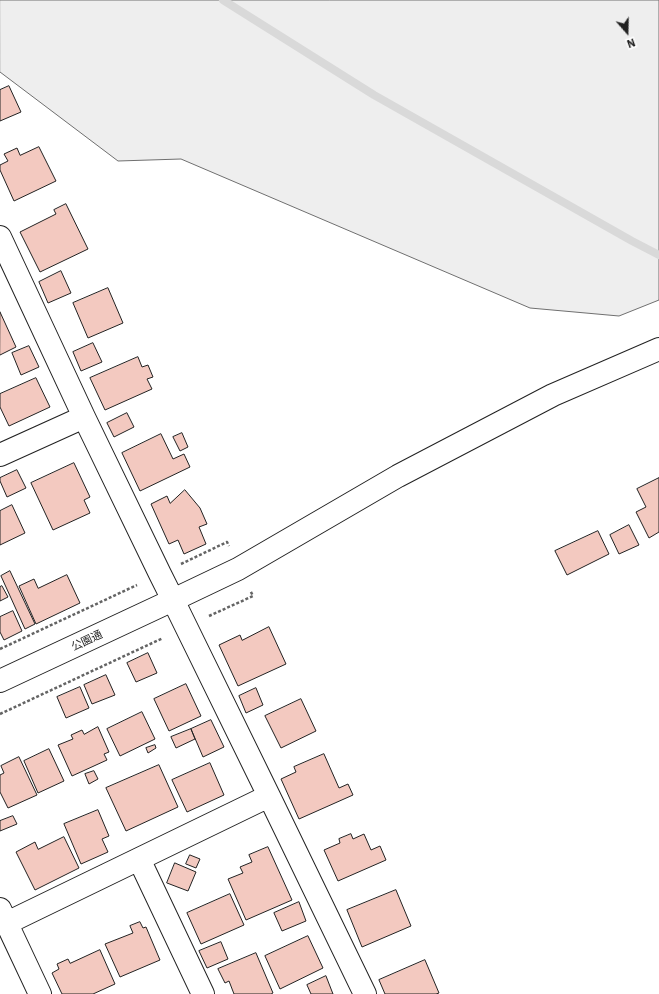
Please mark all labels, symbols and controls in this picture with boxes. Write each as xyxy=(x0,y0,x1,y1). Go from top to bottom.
north arrow xyxy=(607,12,647,52)
text: N xyxy=(625,35,637,51)
street label: 公園通 xyxy=(69,628,105,654)

